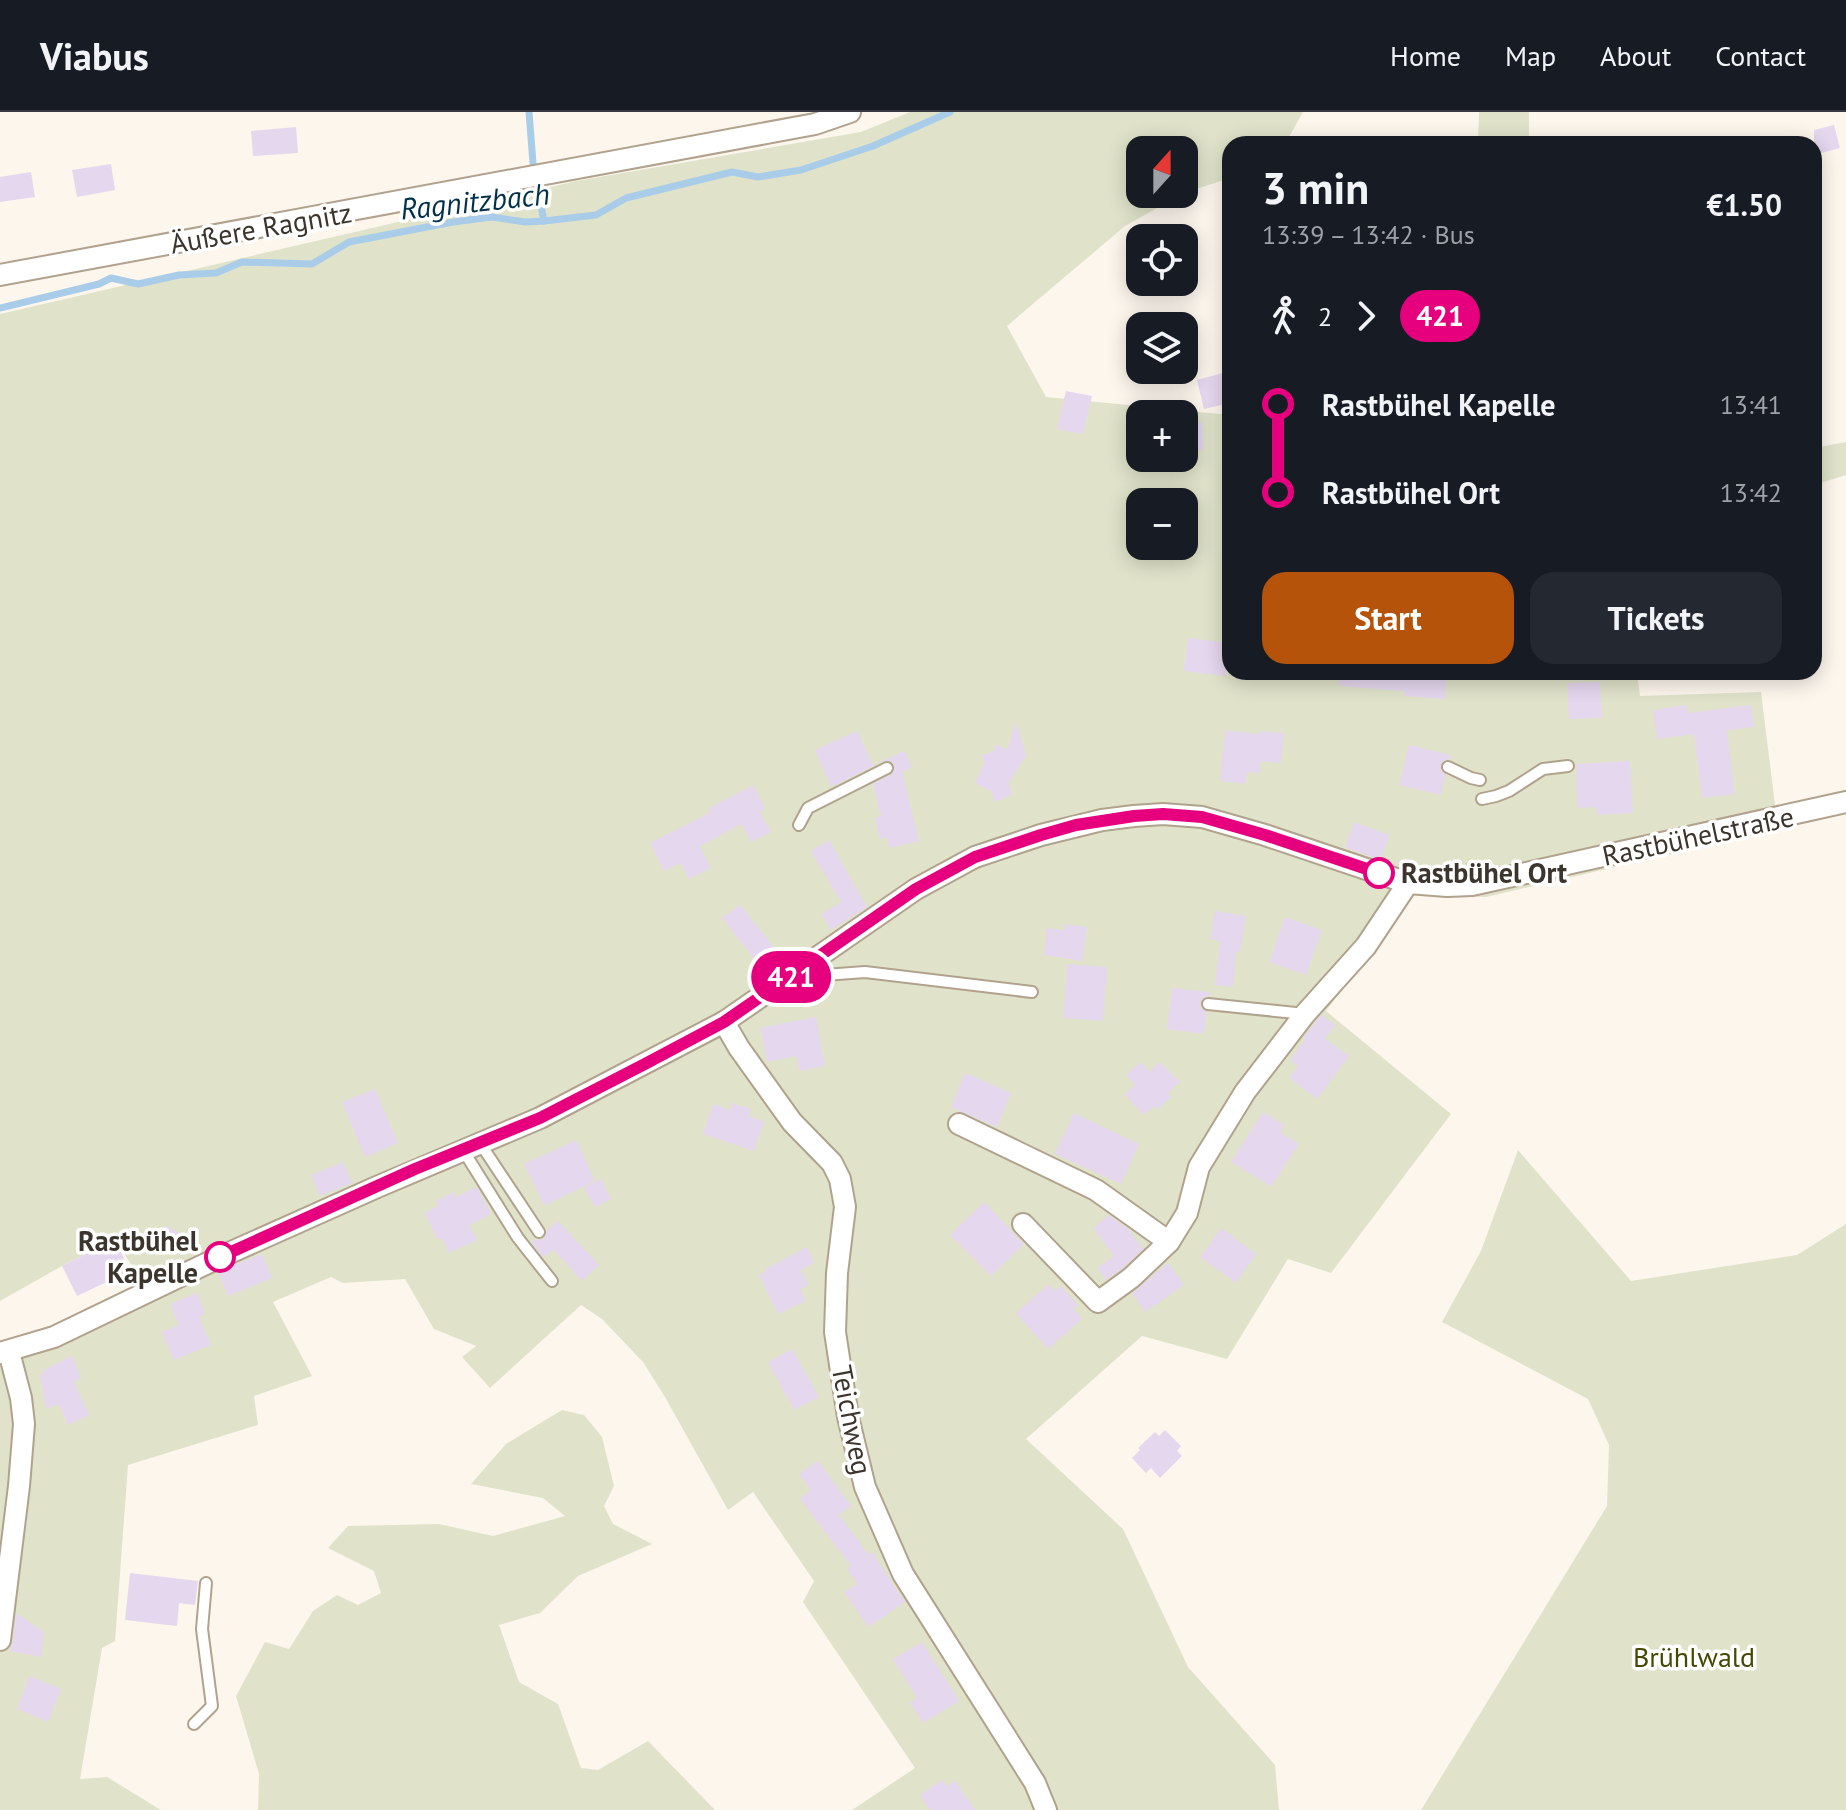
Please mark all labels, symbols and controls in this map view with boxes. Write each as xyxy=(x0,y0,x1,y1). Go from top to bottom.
text: Viabus xyxy=(40,31,149,80)
text: Home xyxy=(1390,37,1461,74)
text: Map xyxy=(1505,37,1556,74)
text: About xyxy=(1600,37,1671,74)
text: Contact xyxy=(1715,37,1806,74)
north arrow xyxy=(1126,136,1198,208)
map controls xyxy=(1126,136,1198,560)
text: 3 min xyxy=(1262,159,1369,216)
water label: Ragnitzbach xyxy=(398,173,551,228)
text: €1.50 xyxy=(1707,185,1782,224)
street label: Äußere Ragnitz xyxy=(167,193,355,262)
text: 13:39 – 13:42 · Bus xyxy=(1262,218,1475,251)
button: locate xyxy=(1126,224,1198,296)
icon: walk xyxy=(1262,294,1306,338)
icon: forward xyxy=(1344,294,1388,338)
text: 421 xyxy=(1416,297,1464,334)
text: 2 xyxy=(1318,300,1332,333)
button: layers xyxy=(1126,312,1198,384)
text: Rastbühel Kapelle xyxy=(1322,385,1556,424)
text: 13:41 xyxy=(1720,388,1782,421)
button: + xyxy=(1126,400,1198,472)
text: Rastbühel Ort xyxy=(1322,473,1500,512)
text: 13:42 xyxy=(1720,476,1782,509)
button: − xyxy=(1126,488,1198,560)
button: Start xyxy=(1262,572,1514,664)
button: Tickets xyxy=(1530,572,1782,664)
street label: Rastbühelstraße xyxy=(1599,797,1797,874)
place label: Rastbühel Ort xyxy=(1401,854,1567,891)
marker: Rastbühel Ort xyxy=(1364,858,1394,888)
line badge: 421 xyxy=(745,951,837,1003)
text: 421 xyxy=(767,958,815,995)
place label: Rastbühel Kapelle xyxy=(78,1222,199,1291)
marker: Rastbühel Kapelle xyxy=(205,1242,235,1272)
street label: Teichweg xyxy=(824,1362,881,1478)
park label: Brühlwald xyxy=(1633,1638,1755,1675)

